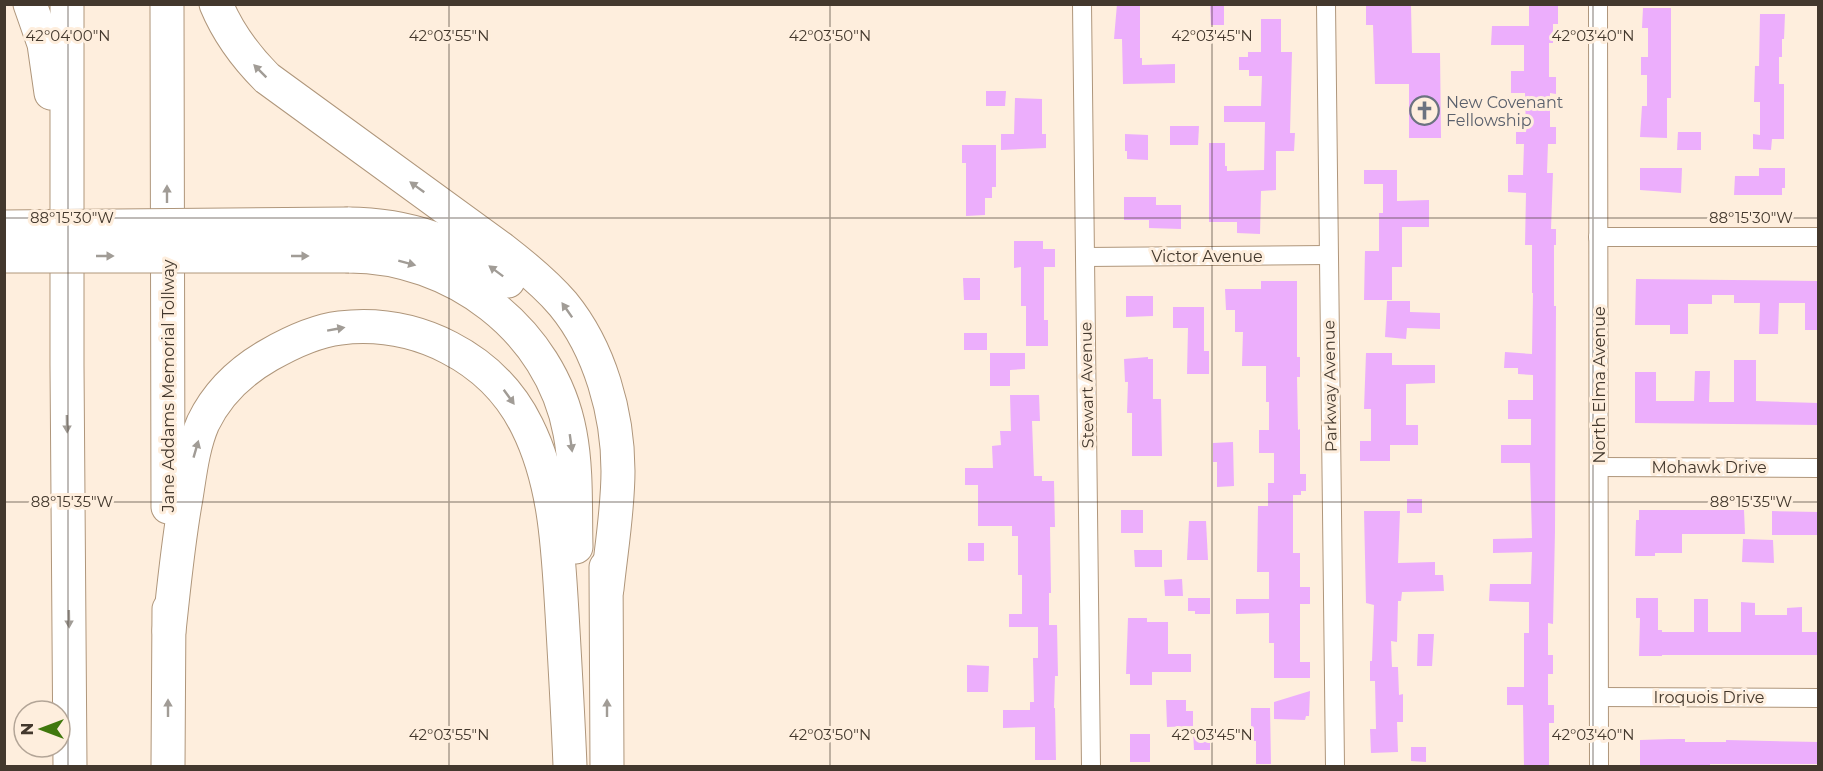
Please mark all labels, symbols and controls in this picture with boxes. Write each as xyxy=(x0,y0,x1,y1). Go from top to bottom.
text: 42°04'00"N xyxy=(25,26,111,45)
text: 42°03'55"N xyxy=(409,26,489,45)
text: 42°03'50"N xyxy=(789,26,871,45)
text: 42°03'45"N xyxy=(1171,26,1253,45)
text: 42°03'40"N xyxy=(1552,26,1635,45)
one-way arrow xyxy=(254,65,268,79)
place label: New Covenant Fellowship xyxy=(1446,93,1564,130)
church icon: New Covenant Fellowship xyxy=(1409,95,1441,127)
one-way arrow xyxy=(409,181,425,193)
one-way arrow xyxy=(162,185,172,204)
text: 88°15'30"W xyxy=(30,208,114,227)
text: 88°15'30"W xyxy=(1709,208,1793,227)
street label: Victor Avenue xyxy=(1151,247,1263,266)
one-way arrow xyxy=(95,251,114,261)
one-way arrow xyxy=(290,251,309,261)
street label: Jane Addams Memorial Tollway xyxy=(159,259,178,513)
one-way arrow xyxy=(398,259,416,269)
one-way arrow xyxy=(488,265,504,278)
one-way arrow xyxy=(561,303,573,319)
street label: North Elma Avenue xyxy=(1590,306,1609,464)
street label: Parkway Avenue xyxy=(1319,320,1341,452)
street label: Stewart Avenue xyxy=(1076,322,1098,448)
one-way arrow xyxy=(327,324,346,333)
one-way arrow xyxy=(502,389,514,404)
one-way arrow xyxy=(62,414,72,433)
one-way arrow xyxy=(567,433,576,452)
one-way arrow xyxy=(191,439,201,458)
street label: Mohawk Drive xyxy=(1651,458,1767,477)
text: 88°15'35"W xyxy=(31,492,113,511)
text: 88°15'35"W xyxy=(1710,492,1792,511)
one-way arrow xyxy=(64,609,74,628)
street label: Iroquois Drive xyxy=(1654,688,1764,707)
one-way arrow xyxy=(602,698,612,717)
north arrow xyxy=(12,699,72,759)
one-way arrow xyxy=(163,699,173,718)
text: N xyxy=(18,723,37,735)
text: 42°03'55"N xyxy=(409,725,489,744)
text: 42°03'50"N xyxy=(789,725,871,744)
text: 42°03'45"N xyxy=(1171,725,1253,744)
text: 42°03'40"N xyxy=(1552,725,1635,744)

